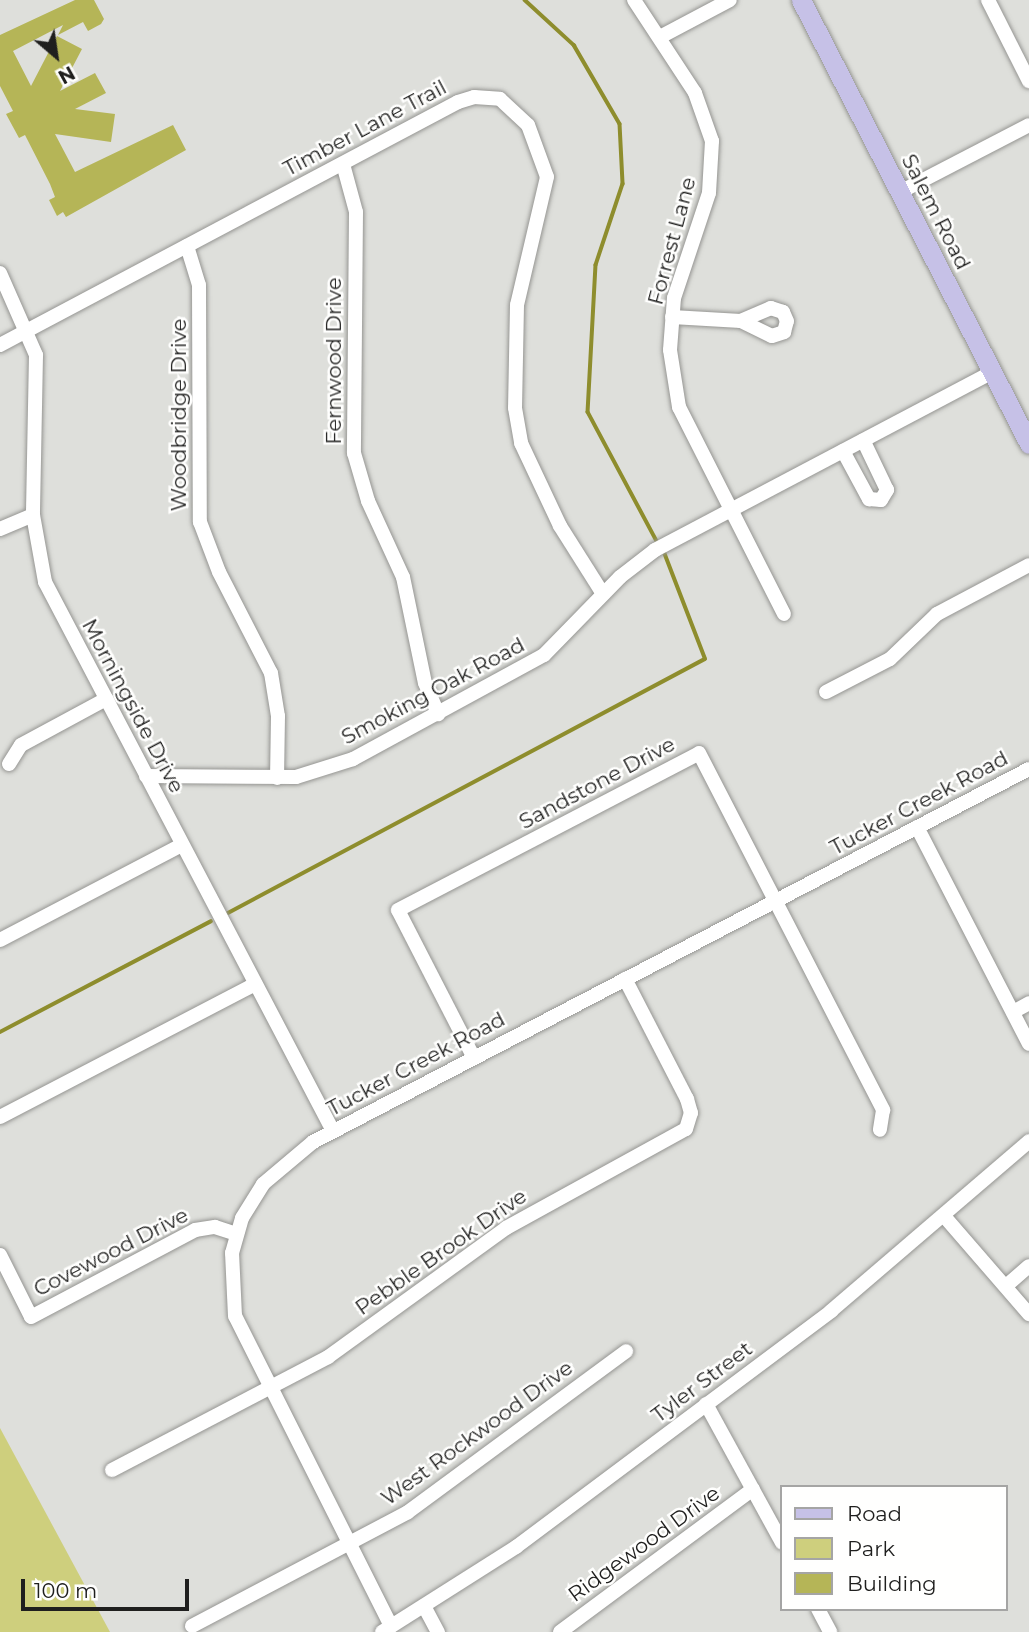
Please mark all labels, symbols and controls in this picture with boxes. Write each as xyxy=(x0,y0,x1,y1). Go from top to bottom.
north arrow xyxy=(21,21,91,91)
text: N xyxy=(54,61,79,89)
street label: Timber Lane Trail xyxy=(279,74,451,182)
street label: Salem Road xyxy=(896,150,976,274)
street label: Forrest Lane xyxy=(643,174,701,308)
street label: Fernwood Drive xyxy=(321,277,347,445)
street label: Woodbridge Drive xyxy=(166,319,192,511)
street label: Morningside Drive xyxy=(77,615,189,797)
street label: Smoking Oak Road xyxy=(337,632,529,750)
street label: Sandstone Drive xyxy=(515,731,679,835)
street label: Tucker Creek Road xyxy=(826,745,1012,861)
street label: Tucker Creek Road xyxy=(323,1006,509,1122)
street label: Pebble Brook Drive xyxy=(351,1183,531,1321)
street label: Covewood Drive xyxy=(30,1202,192,1302)
street label: Tyler Street xyxy=(647,1336,757,1428)
street label: West Rockwood Drive xyxy=(376,1355,578,1511)
street label: Ridgewood Drive xyxy=(563,1481,725,1607)
legend xyxy=(780,1485,1008,1611)
text: Road xyxy=(847,1501,902,1526)
text: Park xyxy=(847,1536,895,1561)
scale bar xyxy=(24,1566,192,1610)
text: Building xyxy=(847,1571,937,1596)
text: 100 m xyxy=(34,1578,97,1603)

